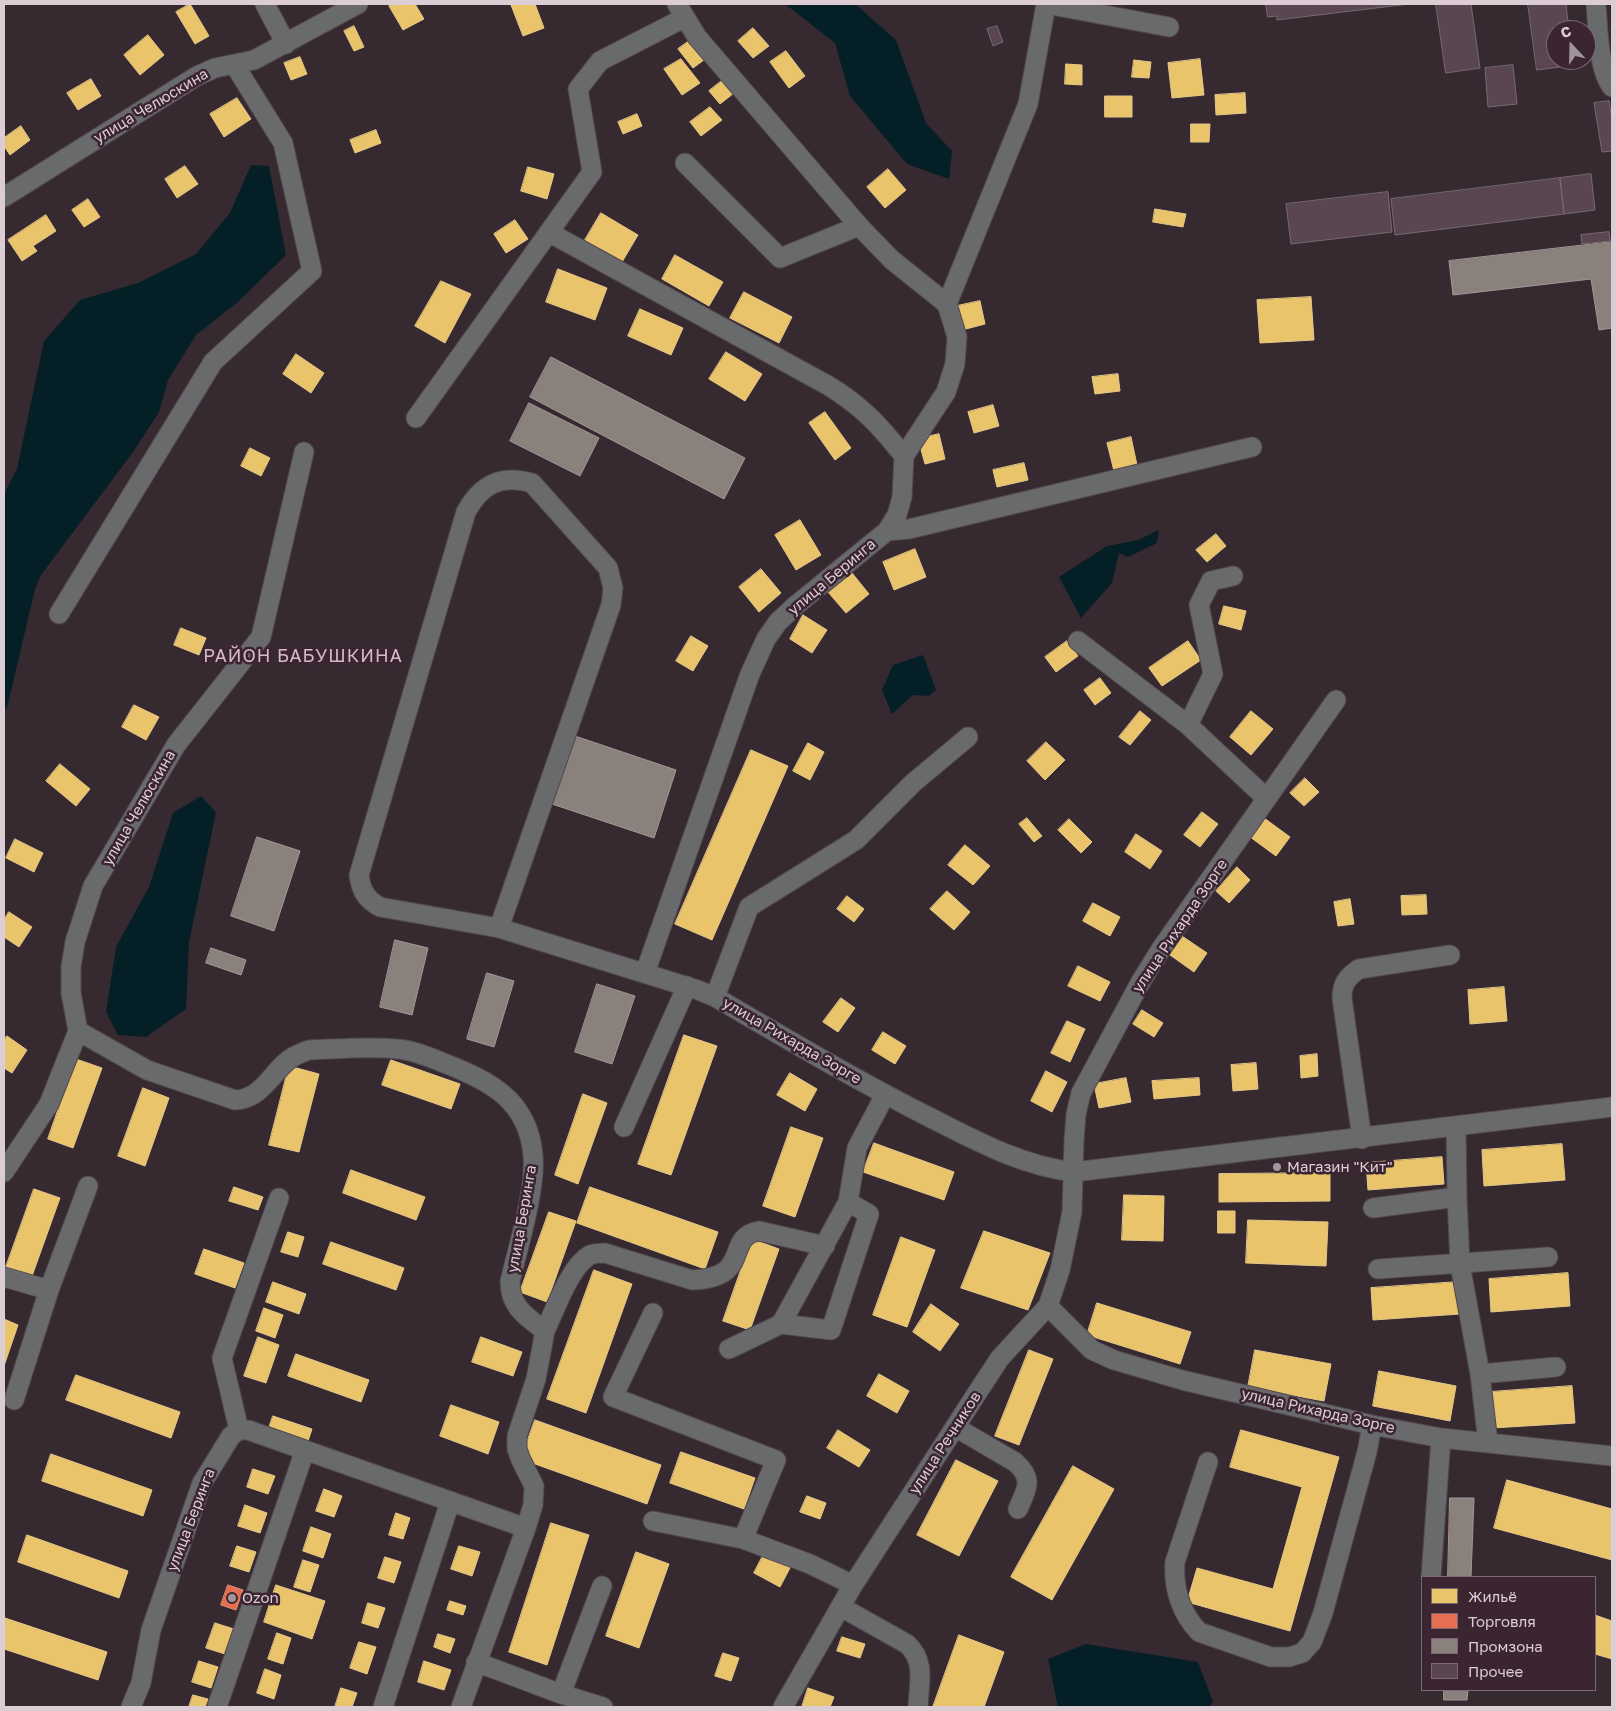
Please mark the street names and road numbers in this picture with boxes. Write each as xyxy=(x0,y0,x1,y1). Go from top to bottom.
street label: улица Челюскина xyxy=(91,65,211,147)
street label: улица Беринга xyxy=(784,535,880,619)
street label: улица Челюскина xyxy=(99,747,179,869)
street label: улица Рихарда Зорге xyxy=(1129,856,1231,996)
street label: улица Рихарда Зорге xyxy=(719,994,865,1088)
street label: улица Беринга xyxy=(504,1164,540,1274)
street label: улица Рихарда Зорге xyxy=(1239,1385,1397,1437)
street label: улица Речников xyxy=(905,1388,985,1498)
street label: улица Беринга xyxy=(163,1466,219,1574)

